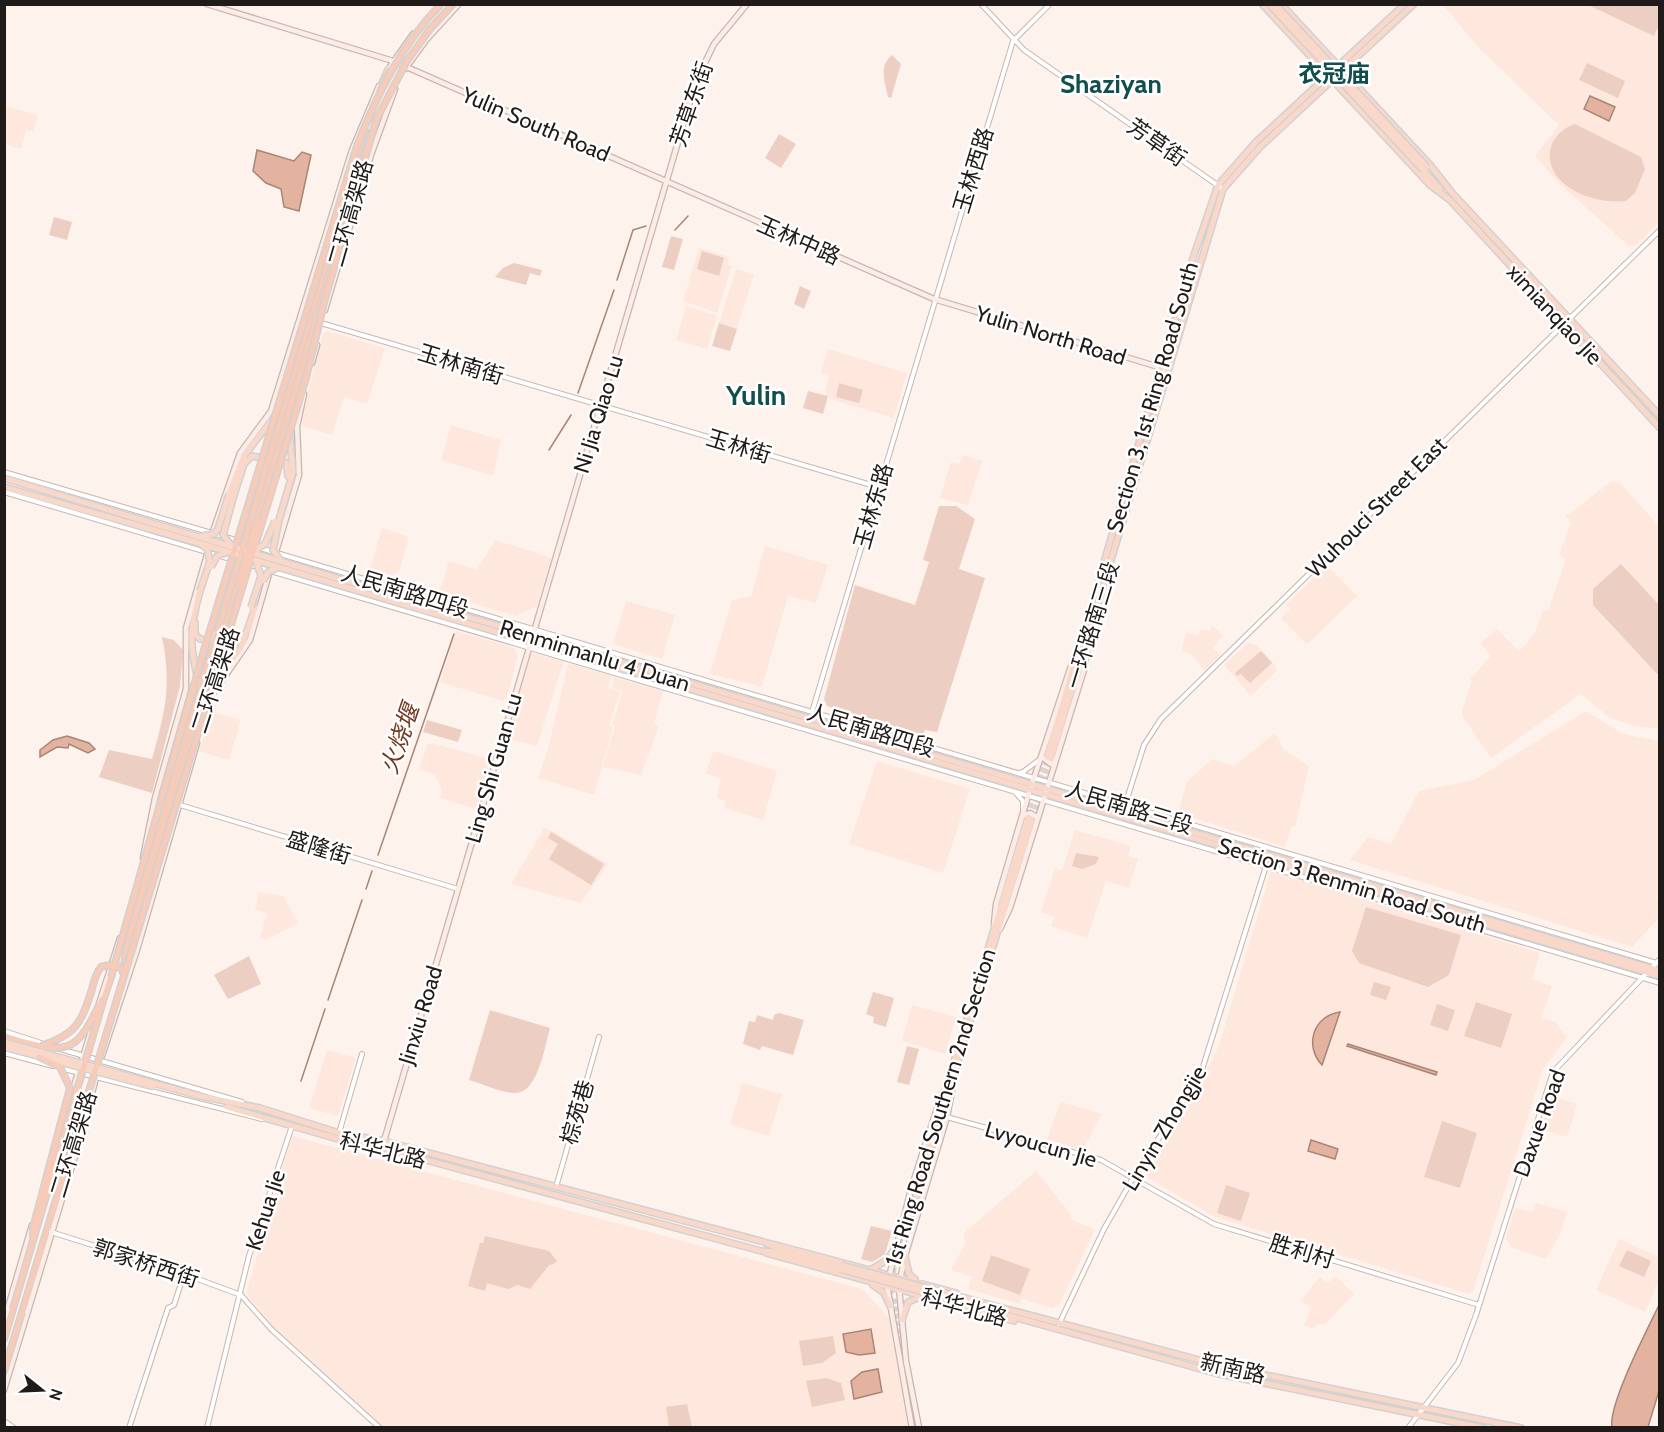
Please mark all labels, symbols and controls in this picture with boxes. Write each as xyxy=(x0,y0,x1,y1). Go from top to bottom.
street label: 芳草东街 xyxy=(664,58,719,150)
district label: 衣冠庙 xyxy=(1298,59,1370,88)
district label: Shaziyan xyxy=(1060,68,1162,100)
street label: Yulin South Road xyxy=(457,81,614,168)
street label: 芳草街 xyxy=(1122,112,1191,172)
street label: 玉林西路 xyxy=(948,124,999,216)
street label: 二环高架路 xyxy=(322,157,379,270)
street label: 玉林中路 xyxy=(753,210,844,271)
street label: ximianqiao Jie xyxy=(1501,258,1608,370)
street label: Section 3, 1st Ring Road South xyxy=(1101,259,1204,536)
street label: Yulin North Road xyxy=(971,299,1129,371)
street label: 玉林南街 xyxy=(415,339,507,390)
street label: Ni Jia Qiao Lu xyxy=(568,352,629,476)
district label: Yulin xyxy=(725,378,786,412)
street label: 玉林街 xyxy=(703,424,774,469)
street label: Wuhouci Street East xyxy=(1300,431,1453,583)
street label: 玉林东路 xyxy=(848,460,899,552)
street label: 一环路南三段 xyxy=(1060,558,1125,692)
street label: 人民南路四段 xyxy=(338,559,472,624)
street label: Renminnanlu 4 Duan xyxy=(497,614,693,697)
street label: 二环高架路 xyxy=(186,624,245,737)
street label: Ling Shi Guan Lu xyxy=(459,690,528,846)
water label: 火烧堰 xyxy=(374,696,426,778)
street label: 人民南路四段 xyxy=(804,698,938,763)
street label: 人民南路三段 xyxy=(1062,775,1196,840)
street label: 盛隆街 xyxy=(283,825,354,870)
street label: Section 3 Renmin Road South xyxy=(1215,832,1489,939)
street label: 1st Ring Road Southern 2nd Section xyxy=(879,945,1002,1269)
street label: Jinxiu Road xyxy=(392,963,448,1069)
street label: Linyin Zhongjie xyxy=(1117,1061,1212,1196)
street label: Daxue Road xyxy=(1508,1066,1571,1181)
street label: 棕苑巷 xyxy=(555,1077,600,1148)
street label: 二环高架路 xyxy=(44,1088,102,1201)
street label: Lvyoucun Jie xyxy=(982,1116,1100,1173)
street label: 科华北路 xyxy=(337,1127,429,1174)
street label: Kehua Jie xyxy=(240,1166,291,1254)
street label: 胜利村 xyxy=(1266,1229,1337,1274)
street label: 郭家桥西街 xyxy=(89,1234,202,1293)
street label: 科华北路 xyxy=(918,1283,1010,1332)
street label: 新南路 xyxy=(1198,1348,1268,1389)
north arrow xyxy=(12,1360,72,1420)
text: N xyxy=(45,1386,67,1403)

